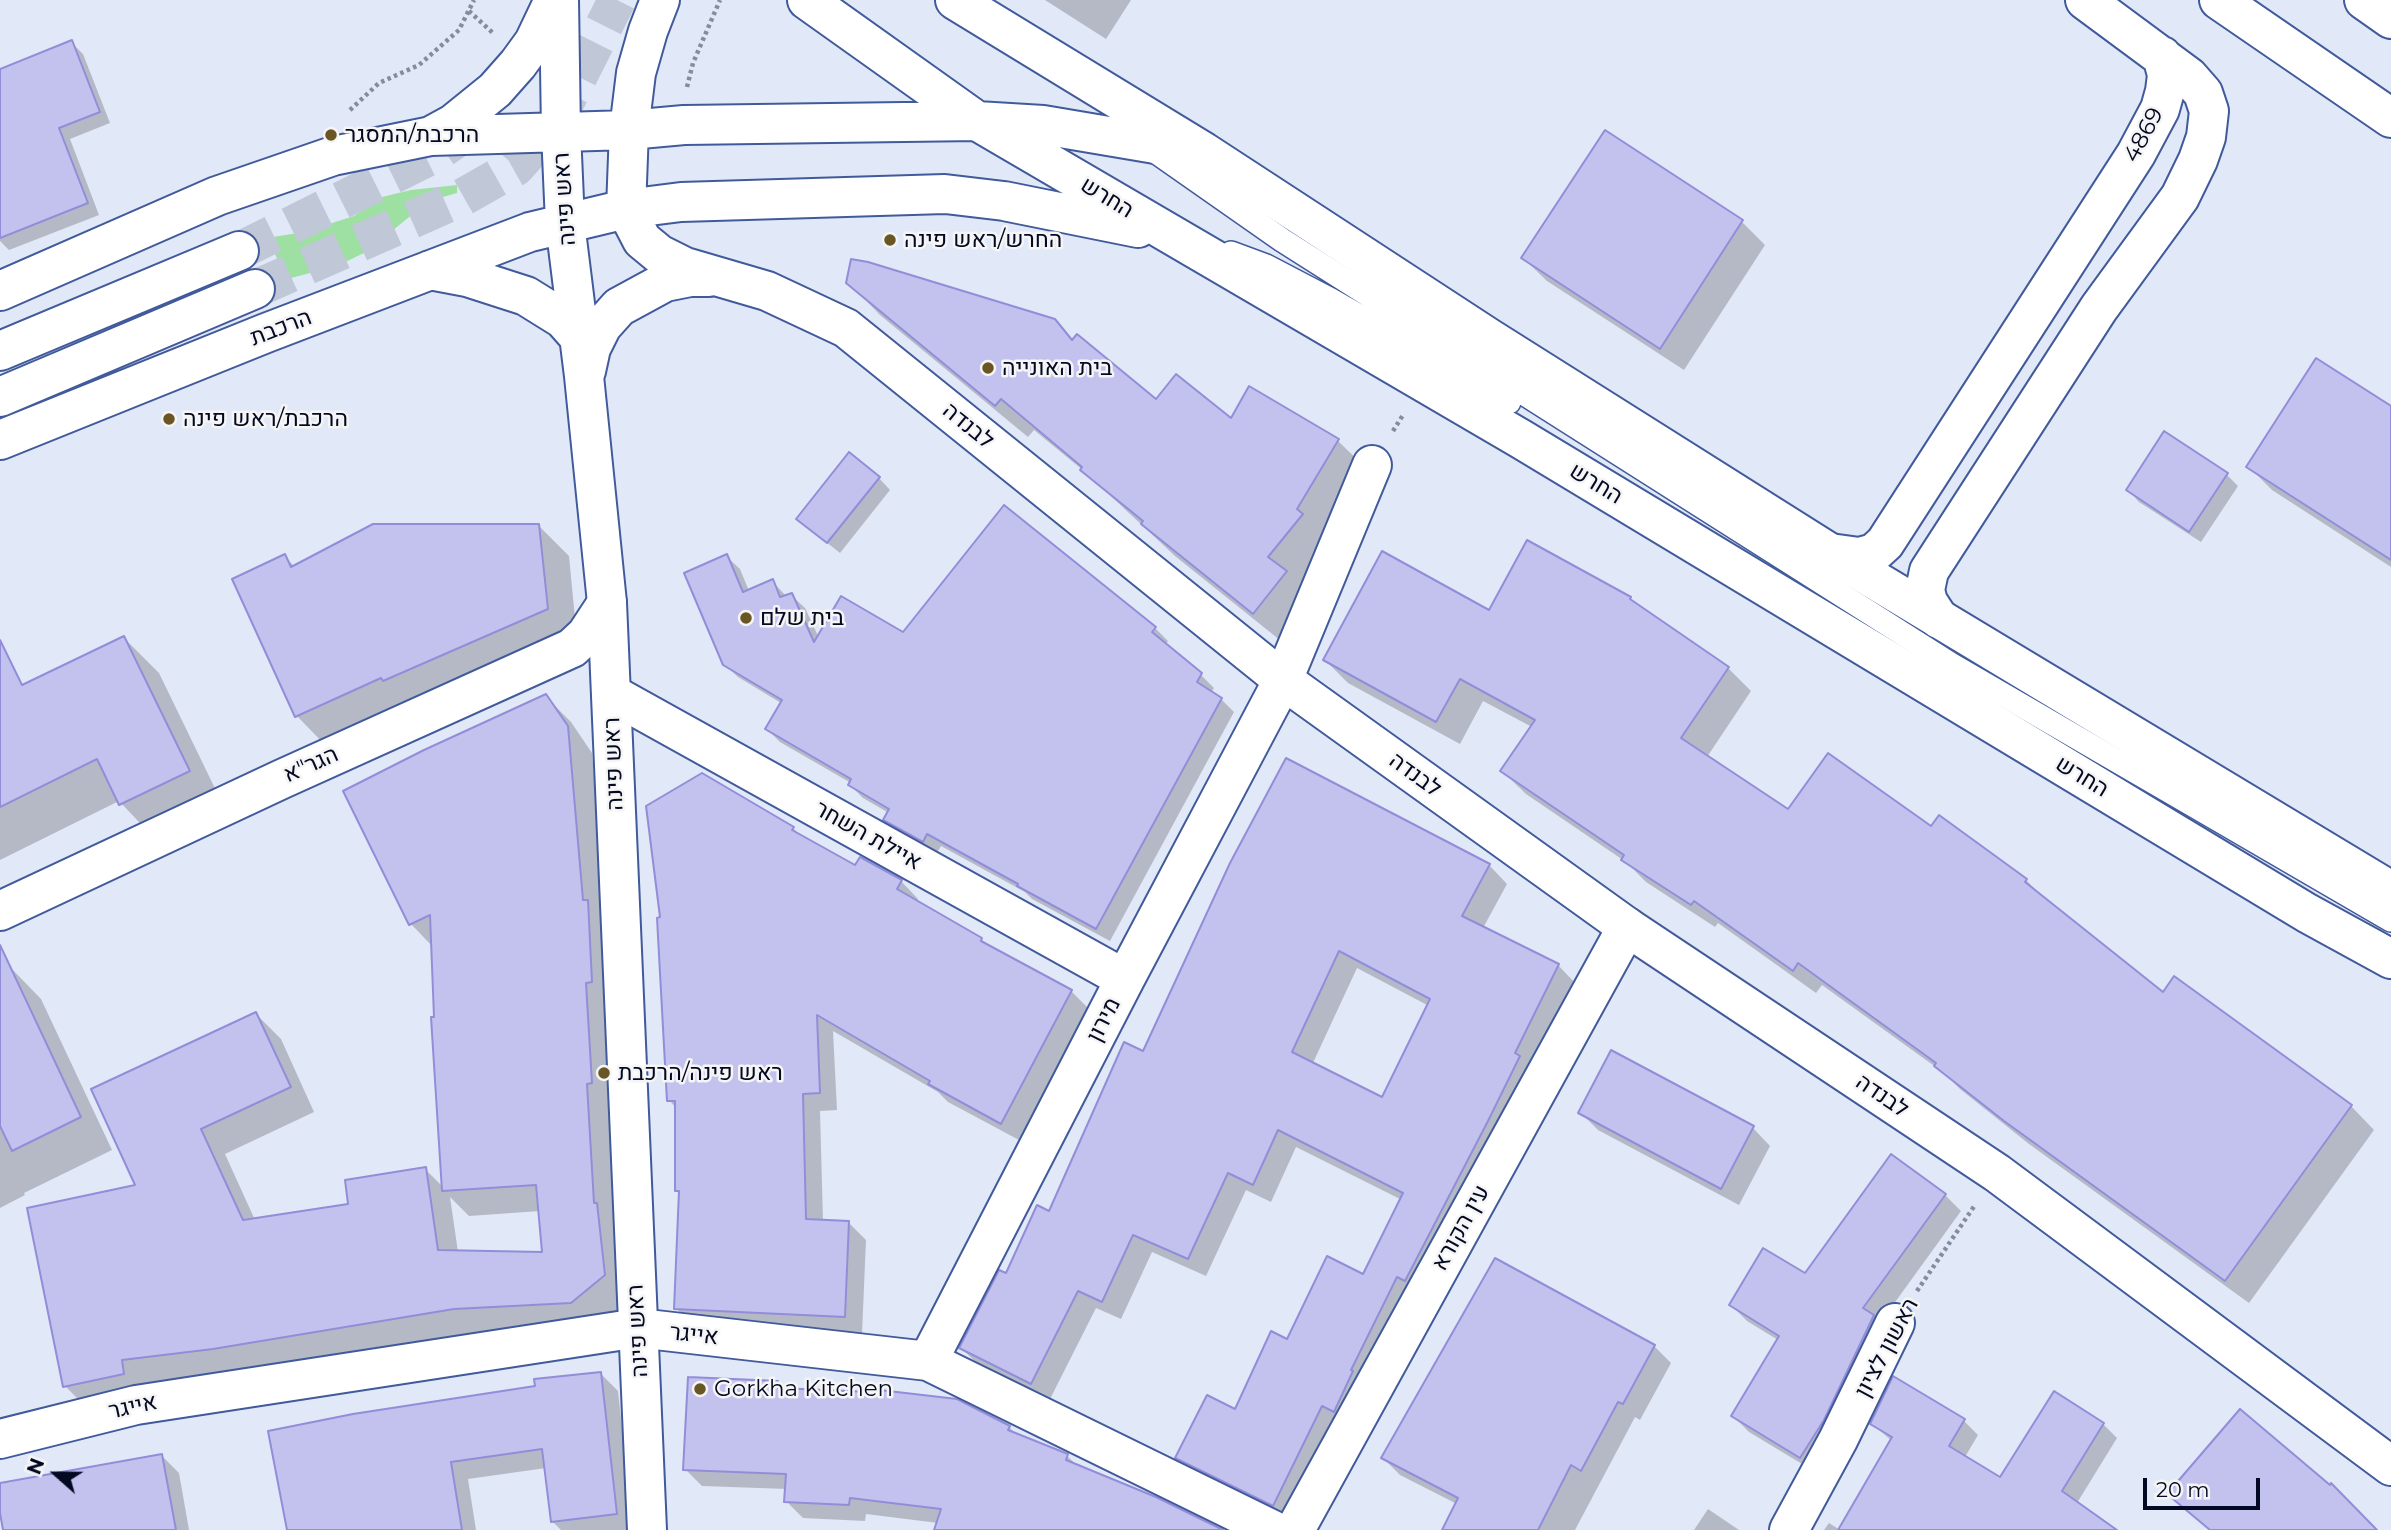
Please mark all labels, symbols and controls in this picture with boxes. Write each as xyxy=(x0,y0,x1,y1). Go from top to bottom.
street label: 4869 xyxy=(2118,103,2170,167)
place label: הרכבת/המסגר xyxy=(345,121,479,149)
marker: הרכבת/המסגר xyxy=(323,127,339,143)
street label: ראש פינה xyxy=(548,151,582,247)
street label: החרש xyxy=(1075,171,1139,225)
place label: החרש/ראש פינה xyxy=(904,226,1062,254)
marker: החרש/ראש פינה xyxy=(882,232,898,248)
street label: הרכבת xyxy=(246,304,316,352)
place label: בית האונייה xyxy=(1002,354,1112,382)
marker: בית האונייה xyxy=(980,360,996,376)
street label: לבנדה xyxy=(937,397,999,455)
place label: הרכבת/ראש פינה xyxy=(183,405,348,433)
marker: הרכבת/ראש פינה xyxy=(161,411,177,427)
street label: החרש xyxy=(1564,457,1628,511)
place label: בית שלם xyxy=(760,604,844,632)
marker: בית שלם xyxy=(738,610,754,626)
street label: ראש פינה xyxy=(599,717,629,811)
street label: הגר"א xyxy=(279,741,343,789)
street label: לבנדה xyxy=(1384,747,1446,803)
street label: החרש xyxy=(2050,750,2114,804)
street label: איילת השחר xyxy=(810,795,926,877)
street label: מירון xyxy=(1081,993,1127,1047)
place label: ראש פינה/הרכבת xyxy=(618,1059,783,1087)
marker: ראש פינה/הרכבת xyxy=(596,1065,612,1081)
street label: לבנדה xyxy=(1850,1068,1914,1124)
street label: עין הקורא xyxy=(1426,1180,1496,1276)
street label: ראש פינה xyxy=(622,1284,654,1378)
street label: ראשון לציון xyxy=(1849,1294,1925,1402)
street label: אייגר xyxy=(668,1319,720,1351)
place label: Gorkha Kitchen xyxy=(714,1375,893,1403)
marker: Gorkha Kitchen xyxy=(692,1381,708,1397)
street label: אייגר xyxy=(106,1388,160,1426)
north arrow xyxy=(21,1439,91,1509)
text: N xyxy=(22,1455,49,1478)
scale bar xyxy=(2146,1464,2263,1508)
text: 20 m xyxy=(2156,1477,2210,1502)

